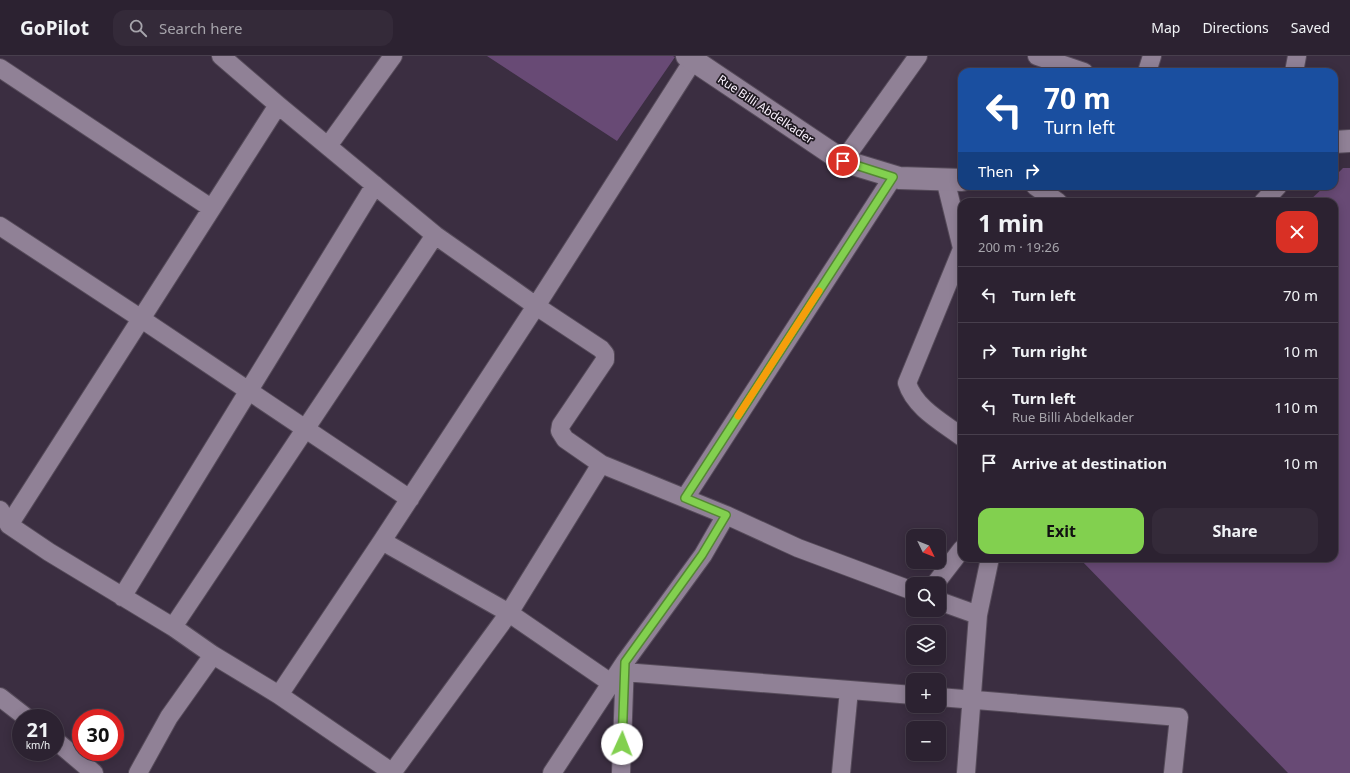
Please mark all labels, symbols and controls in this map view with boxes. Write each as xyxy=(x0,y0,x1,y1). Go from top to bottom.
search box xyxy=(113,10,393,46)
text: GoPilot xyxy=(20,15,89,41)
icon: search xyxy=(127,17,149,39)
text: Search here xyxy=(159,18,242,38)
text: Map xyxy=(1151,18,1180,37)
text: Directions xyxy=(1202,18,1269,37)
text: Saved xyxy=(1291,18,1330,37)
street label: Rue Billi Abdelkader xyxy=(715,70,817,148)
text: 70 m xyxy=(1044,79,1111,117)
icon: left xyxy=(978,84,1030,136)
text: Turn left xyxy=(1044,115,1115,139)
pin xyxy=(826,144,860,178)
icon: arrive xyxy=(832,150,854,172)
icon: right xyxy=(1021,160,1043,182)
text: Then xyxy=(978,161,1013,181)
text: 1 min xyxy=(978,206,1044,239)
button: close xyxy=(1276,211,1318,253)
text: 200 m · 19:26 xyxy=(978,238,1059,256)
icon: left xyxy=(978,284,1000,306)
text: Turn left xyxy=(1012,285,1076,305)
text: 70 m xyxy=(1283,285,1318,305)
icon: right xyxy=(978,340,1000,362)
text: Turn right xyxy=(1012,341,1087,361)
text: 10 m xyxy=(1283,341,1318,361)
text: Turn left xyxy=(1012,388,1076,408)
icon: left xyxy=(978,396,1000,418)
text: 110 m xyxy=(1274,397,1318,417)
text: Rue Billi Abdelkader xyxy=(1012,408,1134,426)
icon: arrive xyxy=(978,452,1000,474)
text: Arrive at destination xyxy=(1012,453,1167,473)
text: 10 m xyxy=(1283,453,1318,473)
button: Exit xyxy=(978,508,1144,554)
button: Share xyxy=(1152,508,1318,554)
north arrow xyxy=(906,529,946,569)
map controls xyxy=(906,529,946,761)
button: search xyxy=(906,577,946,617)
button: layers xyxy=(906,625,946,665)
button: + xyxy=(906,673,946,713)
speed limit sign: 30 xyxy=(72,709,124,761)
text: 21 xyxy=(27,716,49,743)
button: − xyxy=(906,721,946,761)
position arrow xyxy=(601,723,643,765)
text: km/h xyxy=(26,738,50,752)

